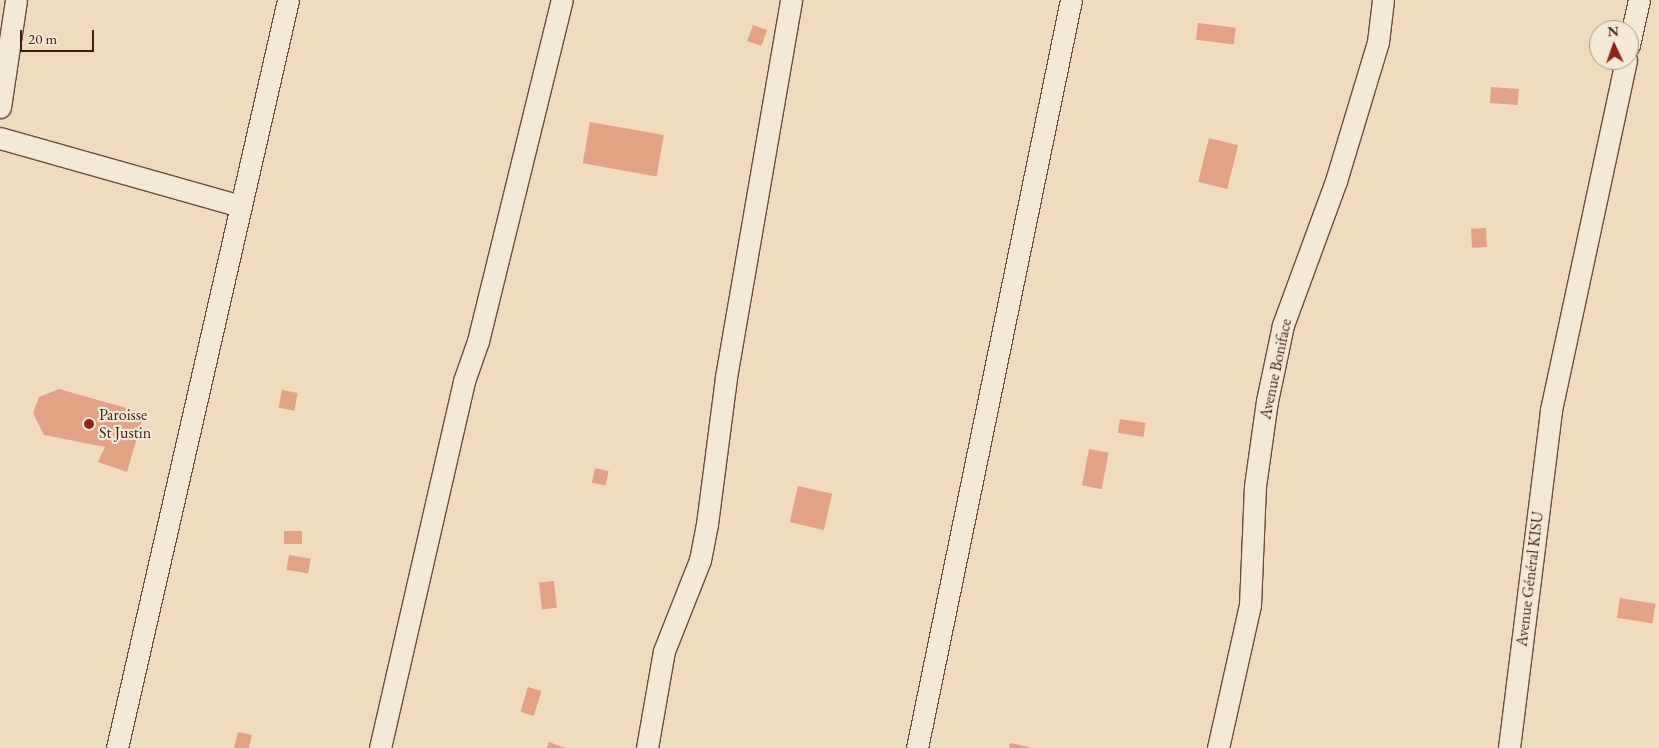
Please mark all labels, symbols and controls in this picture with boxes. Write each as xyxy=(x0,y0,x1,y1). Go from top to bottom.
scale bar xyxy=(22,20,96,52)
north arrow xyxy=(1589,20,1639,70)
text: N xyxy=(1607,22,1619,40)
text: 20 m xyxy=(28,29,57,48)
street label: Avenue Boniface xyxy=(1256,317,1296,421)
place label: Paroisse St Justin xyxy=(99,405,151,443)
marker: Paroisse St Justin xyxy=(83,418,95,430)
street label: Avenue Général KISU xyxy=(1512,510,1548,648)

